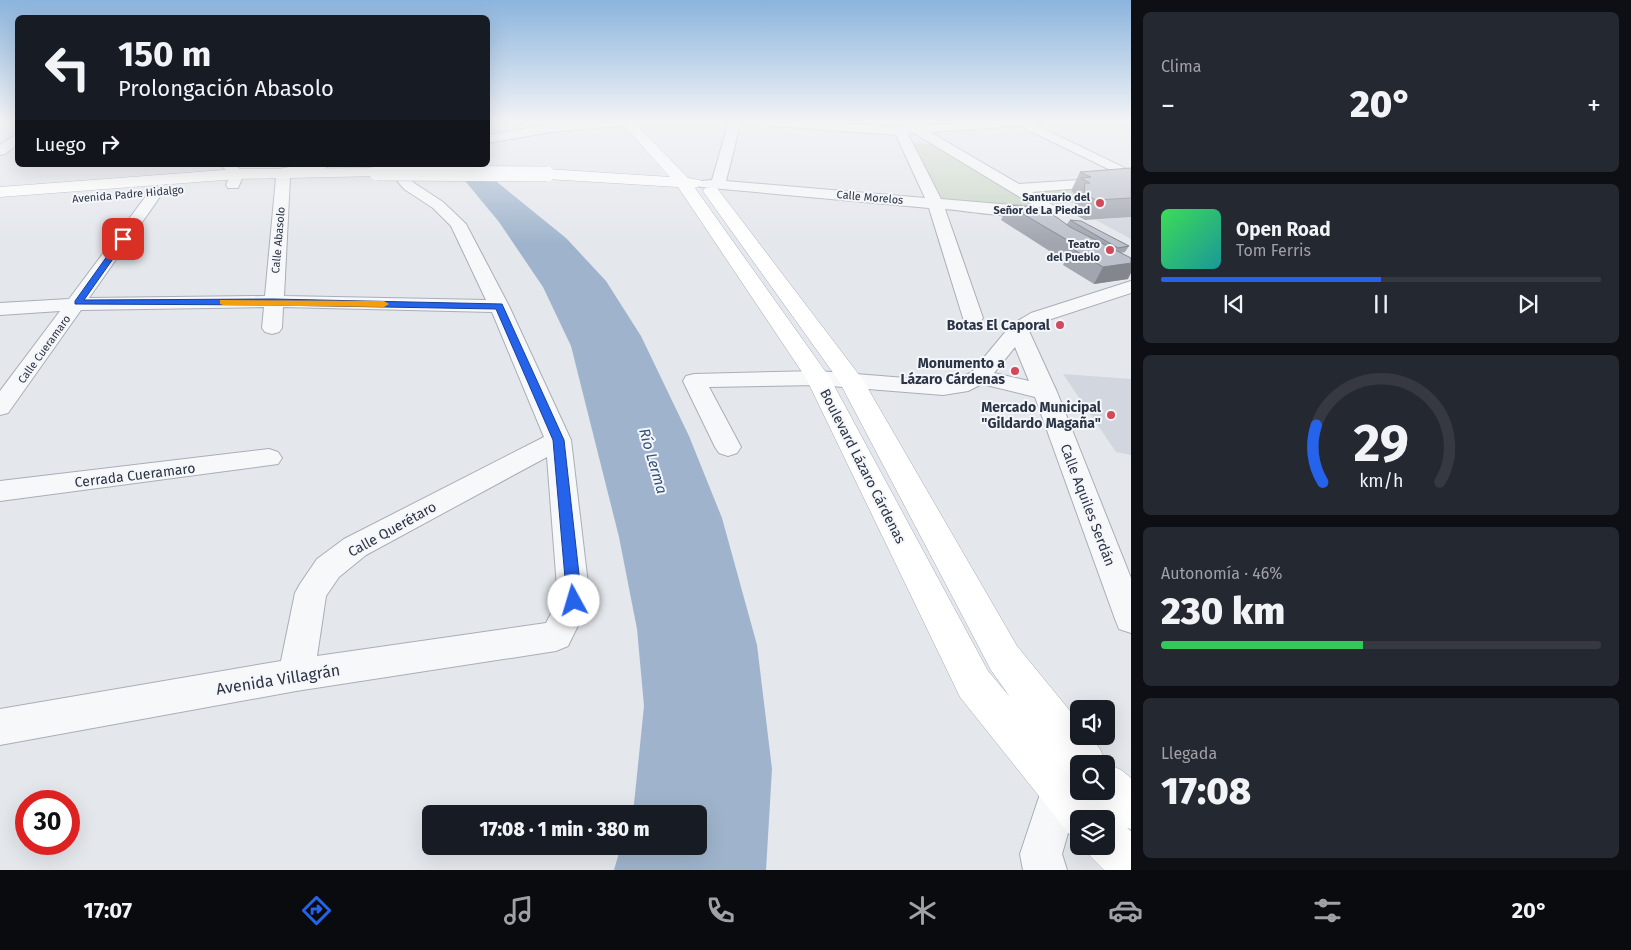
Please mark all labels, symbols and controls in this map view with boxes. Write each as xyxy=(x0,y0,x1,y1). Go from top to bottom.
text: 150 m xyxy=(118,33,211,75)
icon: left xyxy=(35,35,100,100)
text: Clima xyxy=(1161,57,1201,76)
text: Prolongación Abasolo xyxy=(118,75,334,102)
text: 20° xyxy=(1350,81,1412,127)
text: − xyxy=(1161,89,1175,122)
text: + xyxy=(1587,89,1601,122)
icon: right xyxy=(96,130,124,158)
text: Luego xyxy=(35,133,86,156)
street label: Avenida Padre Hidalgo xyxy=(72,183,184,206)
street label: Calle Morelos xyxy=(836,188,904,207)
place label: Santuario del Señor de La Piedad xyxy=(993,191,1091,217)
marker: Santuario del Señor de La Piedad xyxy=(1094,197,1106,209)
street label: Calle Abasolo xyxy=(269,206,288,274)
pin xyxy=(102,218,144,260)
text: Open Road xyxy=(1236,218,1331,241)
icon: arrive xyxy=(109,225,137,253)
place label: Teatro del Pueblo xyxy=(1047,238,1101,264)
text: Tom Ferris xyxy=(1236,241,1311,260)
marker: Teatro del Pueblo xyxy=(1104,244,1116,256)
icon: previous xyxy=(1220,290,1248,318)
icon: pause xyxy=(1367,290,1395,318)
icon: next xyxy=(1514,290,1542,318)
street label: Calle Cueramaro xyxy=(15,313,74,386)
place label: Botas El Caporal xyxy=(947,317,1051,334)
marker: Botas El Caporal xyxy=(1054,319,1066,331)
place label: Monumento a Lázaro Cárdenas xyxy=(900,355,1005,388)
marker: Monumento a Lázaro Cárdenas xyxy=(1009,365,1021,377)
street label: Boulevard Lázaro Cárdenas xyxy=(816,386,909,547)
place label: Mercado Municipal "Gildardo Magaña" xyxy=(981,399,1102,432)
marker: Mercado Municipal "Gildardo Magaña" xyxy=(1105,409,1117,421)
text: 29 xyxy=(1353,412,1409,475)
water label: Río Lerma xyxy=(635,426,671,496)
street label: Calle Aquiles Serdán xyxy=(1056,442,1119,569)
street label: Cerrada Cueramaro xyxy=(74,460,196,491)
text: km/h xyxy=(1359,470,1403,492)
street label: Calle Querétaro xyxy=(345,498,439,561)
text: Autonomía · 46% xyxy=(1161,564,1283,583)
position arrow xyxy=(547,574,599,626)
text: 230 km xyxy=(1161,588,1285,634)
street label: Avenida Villagrán xyxy=(215,660,341,699)
map controls xyxy=(1070,700,1115,855)
button: sound xyxy=(1070,700,1115,745)
text: Llegada xyxy=(1161,744,1217,763)
button: search xyxy=(1070,755,1115,800)
text: 17:08 xyxy=(1161,768,1251,814)
speed limit sign: 30 xyxy=(15,790,80,855)
button: layers xyxy=(1070,810,1115,855)
text: 17:08 · 1 min · 380 m xyxy=(480,818,649,841)
icon: directions xyxy=(299,893,334,928)
icon: music xyxy=(501,893,536,928)
icon: phone xyxy=(703,893,738,928)
icon: climate xyxy=(905,893,940,928)
icon: car xyxy=(1108,893,1143,928)
icon: filters xyxy=(1310,893,1345,928)
text: 17:07 xyxy=(84,897,132,924)
text: 20° xyxy=(1512,897,1547,924)

